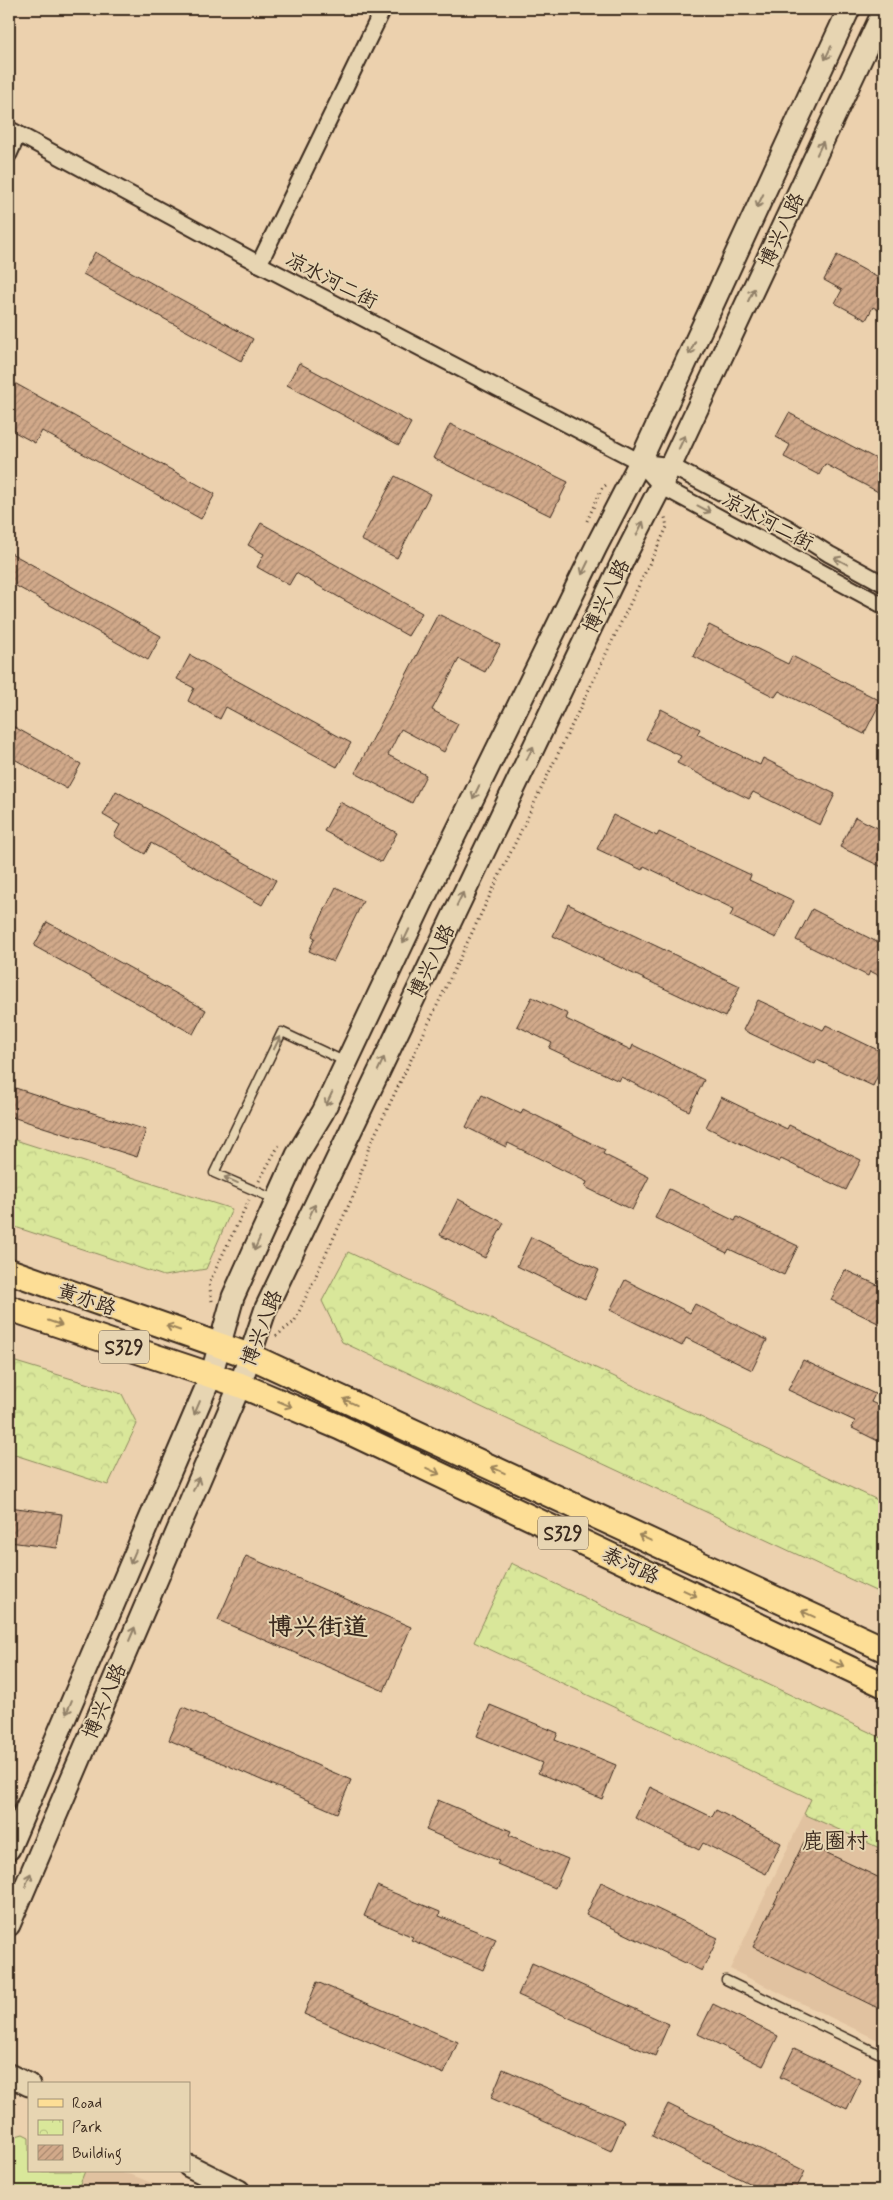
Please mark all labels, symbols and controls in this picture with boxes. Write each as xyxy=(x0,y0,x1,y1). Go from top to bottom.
one-way arrow xyxy=(823,45,833,60)
one-way arrow xyxy=(816,141,825,156)
street label: 博兴八路 xyxy=(753,188,812,273)
one-way arrow xyxy=(755,193,765,208)
street label: 凉水河二街 xyxy=(281,247,382,316)
one-way arrow xyxy=(747,288,756,303)
one-way arrow xyxy=(687,340,697,355)
one-way arrow xyxy=(678,435,687,450)
street label: 凉水河二街 xyxy=(717,487,818,558)
one-way arrow xyxy=(697,504,712,514)
one-way arrow xyxy=(636,521,645,536)
street label: 博兴八路 xyxy=(578,554,637,639)
one-way arrow xyxy=(834,556,849,566)
one-way arrow xyxy=(580,560,590,575)
one-way arrow xyxy=(526,746,536,761)
one-way arrow xyxy=(471,785,481,800)
one-way arrow xyxy=(455,892,465,907)
street label: 博兴八路 xyxy=(403,919,462,1004)
one-way arrow xyxy=(401,928,411,943)
one-way arrow xyxy=(272,1036,282,1051)
one-way arrow xyxy=(377,1057,387,1072)
one-way arrow xyxy=(324,1091,334,1106)
one-way arrow xyxy=(224,1175,239,1185)
one-way arrow xyxy=(308,1204,317,1219)
one-way arrow xyxy=(251,1236,261,1251)
street label: 黄亦路 xyxy=(54,1278,120,1323)
street label: 博兴八路 xyxy=(235,1285,290,1371)
one-way arrow xyxy=(47,1319,62,1328)
one-way arrow xyxy=(165,1323,181,1332)
road number: S329 xyxy=(99,1330,149,1364)
one-way arrow xyxy=(343,1396,358,1406)
one-way arrow xyxy=(277,1399,292,1409)
one-way arrow xyxy=(192,1400,202,1415)
one-way arrow xyxy=(491,1465,506,1474)
one-way arrow xyxy=(425,1467,440,1477)
one-way arrow xyxy=(192,1477,202,1492)
road number: S329 xyxy=(538,1516,588,1550)
one-way arrow xyxy=(638,1533,653,1543)
street label: 泰河路 xyxy=(597,1541,664,1592)
one-way arrow xyxy=(128,1549,138,1564)
one-way arrow xyxy=(682,1589,697,1599)
one-way arrow xyxy=(801,1609,816,1618)
district label: 博兴街道 xyxy=(268,1612,368,1645)
one-way arrow xyxy=(128,1627,138,1642)
street label: 博兴八路 xyxy=(77,1659,134,1744)
one-way arrow xyxy=(829,1659,844,1668)
one-way arrow xyxy=(64,1699,73,1714)
district label: 鹿圈村 xyxy=(802,1828,868,1856)
one-way arrow xyxy=(23,1873,33,1888)
legend xyxy=(28,2082,190,2172)
text: Road xyxy=(72,2094,102,2114)
text: Park xyxy=(72,2118,102,2138)
text: Building xyxy=(72,2144,122,2165)

